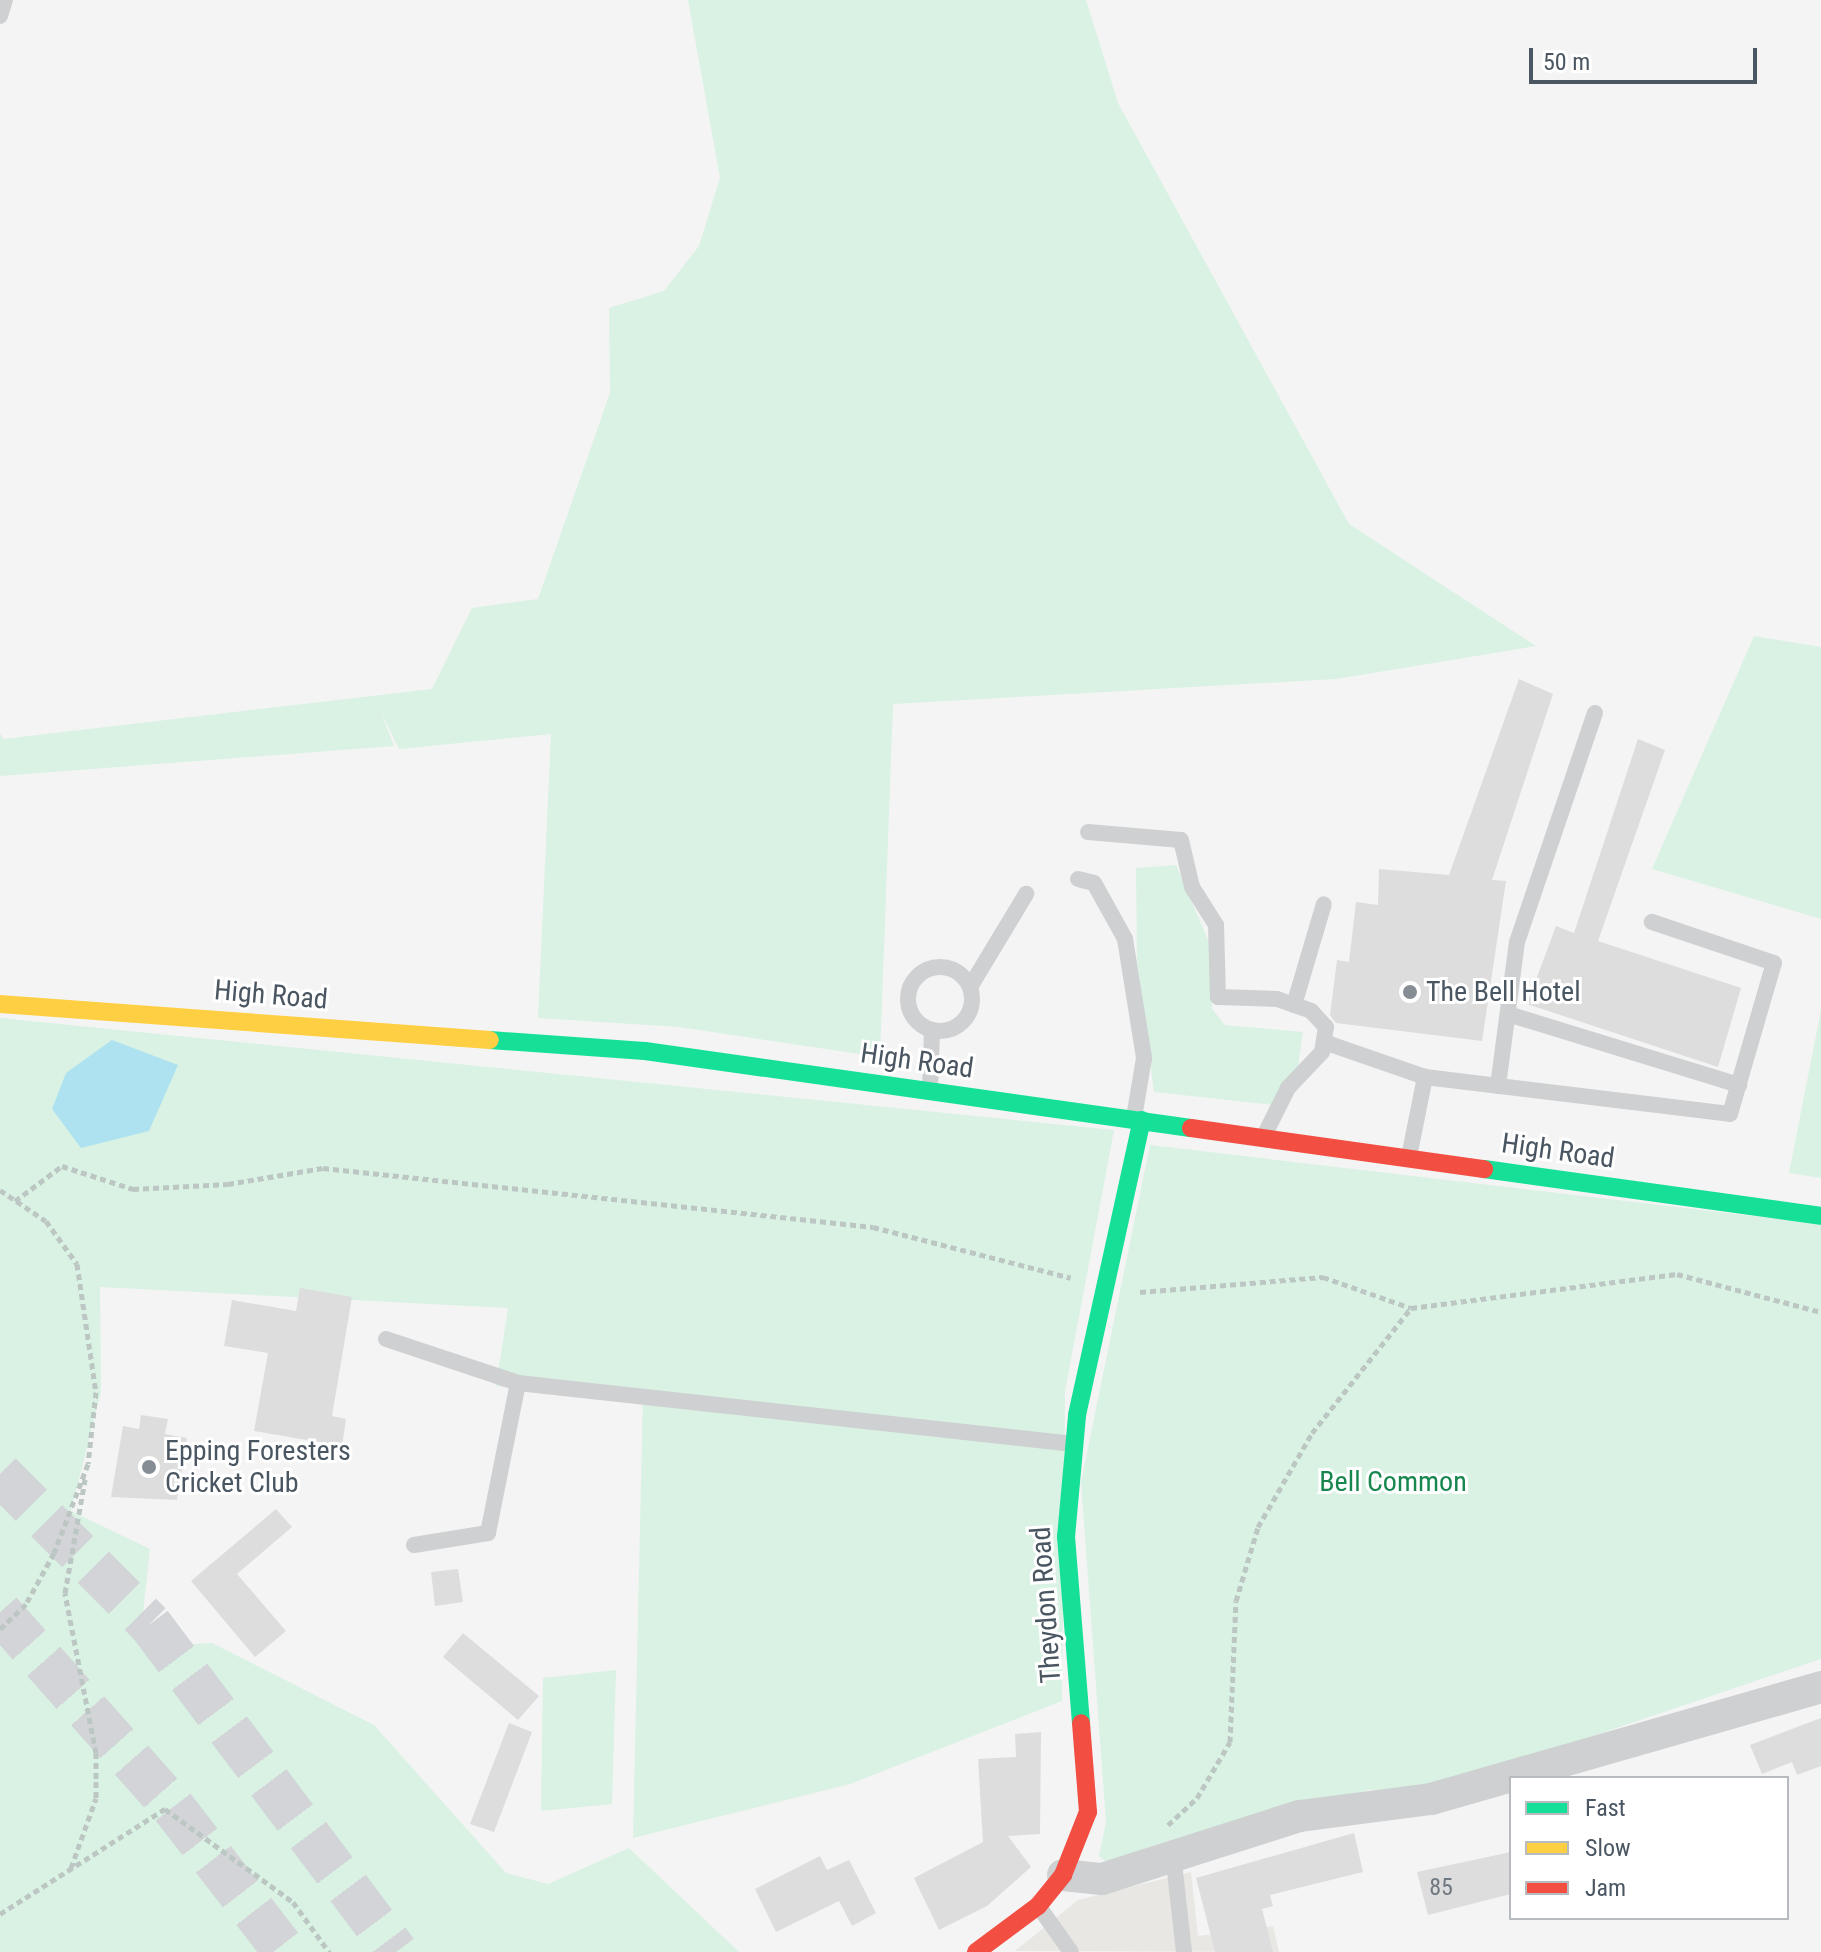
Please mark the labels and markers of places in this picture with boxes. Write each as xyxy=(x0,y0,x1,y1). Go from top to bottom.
place label: The Bell Hotel xyxy=(1426,975,1581,1009)
marker: The Bell Hotel xyxy=(1401,983,1419,1001)
place label: Epping Foresters Cricket Club xyxy=(165,1434,351,1500)
marker: Epping Foresters Cricket Club xyxy=(140,1458,158,1476)

